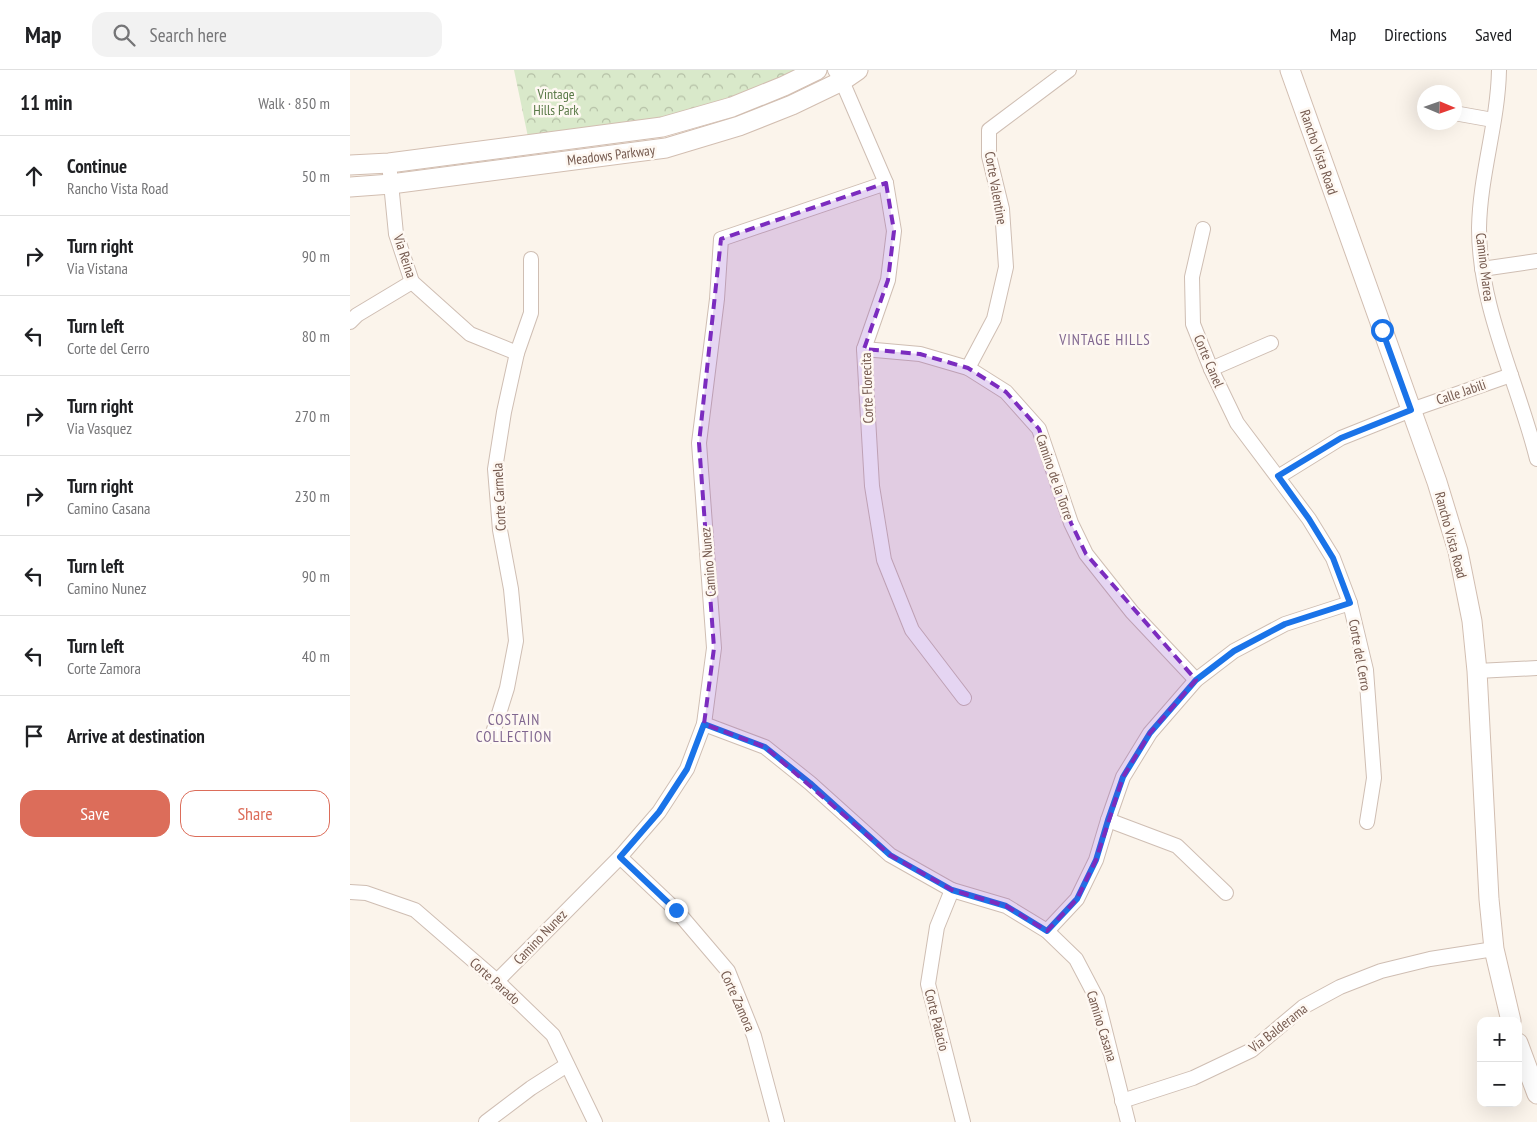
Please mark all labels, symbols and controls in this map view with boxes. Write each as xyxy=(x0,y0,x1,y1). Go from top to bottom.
search box xyxy=(92,12,442,57)
text: Map xyxy=(25,19,62,50)
icon: search xyxy=(110,21,138,49)
text: Search here xyxy=(150,23,227,47)
text: Map xyxy=(1330,23,1356,46)
text: Directions xyxy=(1384,23,1447,46)
text: Saved xyxy=(1475,23,1512,46)
park label: Vintage Hills Park xyxy=(533,85,579,119)
north arrow xyxy=(1417,85,1462,130)
text: 11 min xyxy=(20,89,72,116)
text: Walk · 850 m xyxy=(258,93,330,113)
street label: Rancho Vista Road xyxy=(1296,107,1342,197)
street label: Meadows Parkway xyxy=(566,141,657,169)
street label: Corte Valentine xyxy=(981,150,1011,226)
text: Continue xyxy=(67,154,127,178)
icon: ahead xyxy=(20,162,48,190)
text: 50 m xyxy=(302,166,330,186)
text: Rancho Vista Road xyxy=(67,178,169,198)
street label: Via Reina xyxy=(389,231,420,280)
street label: Camino Marea xyxy=(1472,232,1498,302)
text: Turn right xyxy=(67,234,133,258)
icon: right xyxy=(20,242,48,270)
text: 90 m xyxy=(302,246,330,266)
text: Via Vistana xyxy=(67,258,128,278)
text: Turn left xyxy=(67,314,124,338)
route start xyxy=(1371,319,1394,342)
icon: left xyxy=(20,322,48,350)
text: 80 m xyxy=(302,326,330,346)
district label: VINTAGE HILLS xyxy=(1058,330,1151,349)
street label: Corte Canel xyxy=(1190,332,1228,391)
text: Corte del Cerro xyxy=(67,338,150,358)
street label: Corte Florecita xyxy=(857,352,877,424)
street label: Calle Jabili xyxy=(1434,375,1488,409)
text: Turn right xyxy=(67,394,133,418)
icon: right xyxy=(20,402,48,430)
text: 270 m xyxy=(295,406,330,426)
text: Via Vasquez xyxy=(67,418,132,438)
street label: Camino de la Torre xyxy=(1032,432,1078,523)
street label: Corte Carmela xyxy=(488,462,510,532)
text: Turn right xyxy=(67,474,133,498)
icon: right xyxy=(20,482,48,510)
text: 230 m xyxy=(295,486,330,506)
street label: Rancho Vista Road xyxy=(1431,490,1471,580)
text: Camino Casana xyxy=(67,498,151,518)
street label: Camino Nunez xyxy=(696,527,720,597)
text: Turn left xyxy=(67,554,124,578)
icon: left xyxy=(20,562,48,590)
text: 90 m xyxy=(302,566,330,586)
text: Camino Nunez xyxy=(67,578,147,598)
street label: Corte del Cerro xyxy=(1345,618,1375,692)
text: Turn left xyxy=(67,634,124,658)
icon: left xyxy=(20,642,48,670)
text: 40 m xyxy=(302,646,330,666)
text: Corte Zamora xyxy=(67,658,141,678)
district label: COSTAIN COLLECTION xyxy=(476,710,552,746)
icon: arrive xyxy=(20,722,48,750)
text: Arrive at destination xyxy=(67,724,205,748)
button: Save xyxy=(20,790,170,837)
button: Share xyxy=(180,790,330,837)
route end xyxy=(665,899,688,922)
street label: Camino Nunez xyxy=(509,906,571,968)
street label: Corte Parado xyxy=(466,954,524,1008)
street label: Corte Zamora xyxy=(717,968,759,1034)
street label: Corte Palacio xyxy=(921,987,953,1053)
street label: Camino Casana xyxy=(1083,988,1121,1064)
street label: Via Balderama xyxy=(1244,999,1311,1057)
map controls xyxy=(1477,1017,1522,1107)
button: + xyxy=(1477,1017,1522,1062)
button: − xyxy=(1477,1062,1522,1107)

